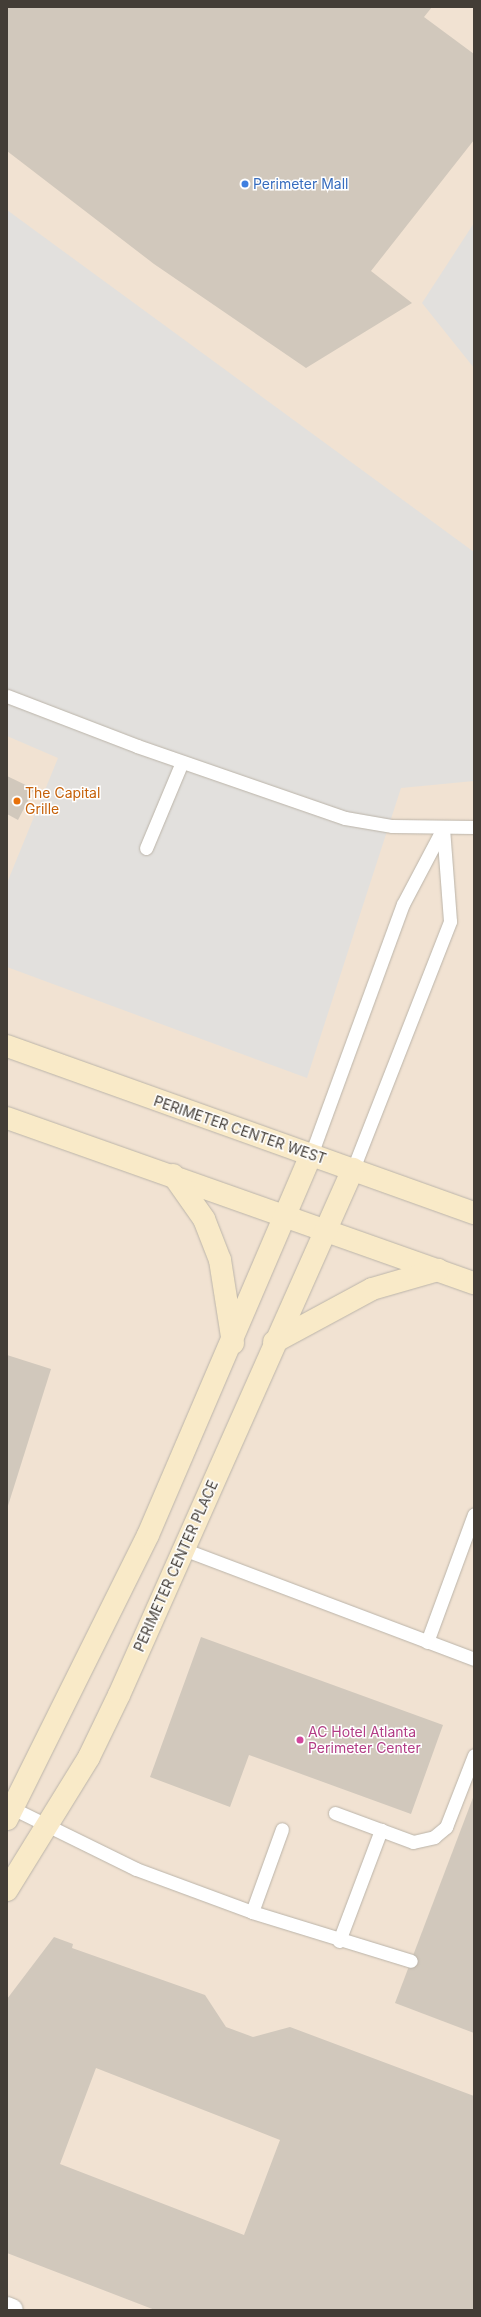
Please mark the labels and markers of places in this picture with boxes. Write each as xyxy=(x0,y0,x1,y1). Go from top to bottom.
place label: Perimeter Mall xyxy=(253,176,348,192)
marker: Perimeter Mall xyxy=(240,179,250,189)
place label: The Capital Grille xyxy=(25,785,100,818)
marker: The Capital Grille xyxy=(12,796,22,806)
place label: AC Hotel Atlanta Perimeter Center xyxy=(308,1724,421,1756)
marker: AC Hotel Atlanta Perimeter Center xyxy=(295,1735,305,1745)

